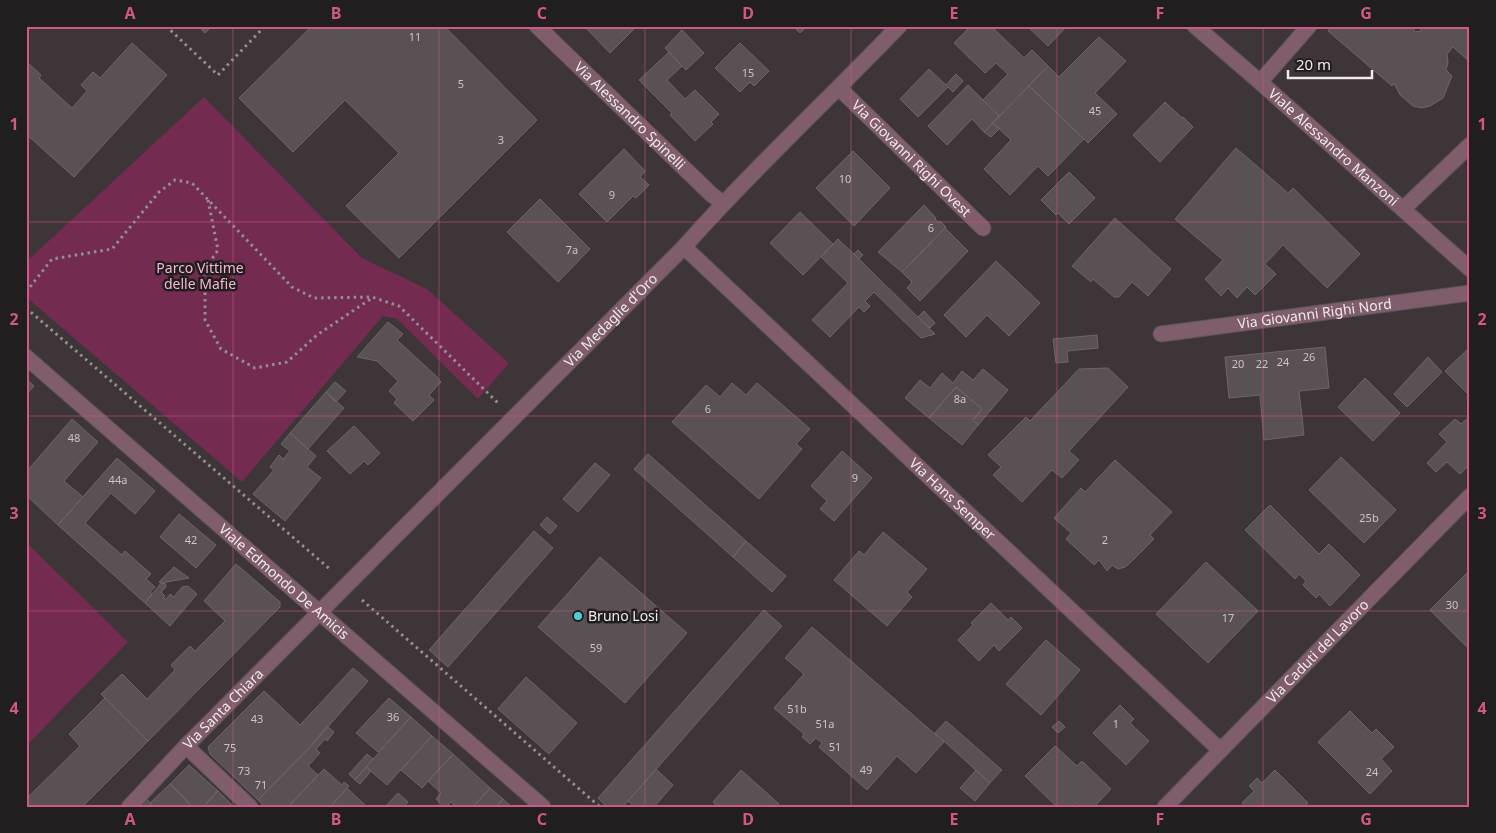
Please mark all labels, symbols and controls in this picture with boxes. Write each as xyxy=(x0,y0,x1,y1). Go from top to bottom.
text: A xyxy=(124,2,136,24)
text: B xyxy=(331,2,341,24)
text: C xyxy=(537,2,547,24)
text: D xyxy=(742,2,754,24)
text: E xyxy=(950,2,959,24)
text: F xyxy=(1156,2,1164,24)
text: G xyxy=(1360,2,1372,24)
house number: 11 xyxy=(409,29,421,44)
scale bar xyxy=(1288,48,1372,80)
text: 20 m xyxy=(1296,54,1331,74)
street label: Via Alessandro Spinelli xyxy=(570,57,690,173)
house number: 15 xyxy=(742,65,754,80)
house number: 5 xyxy=(458,76,464,91)
street label: Viale Alessandro Manzoni xyxy=(1264,84,1403,210)
street label: Via Giovanni Righi Ovest xyxy=(848,96,976,221)
house number: 45 xyxy=(1089,103,1101,118)
text: 1 xyxy=(9,113,19,135)
text: 1 xyxy=(1477,113,1487,135)
house number: 3 xyxy=(498,132,504,147)
house number: 10 xyxy=(839,171,851,186)
house number: 9 xyxy=(609,187,615,202)
house number: 6 xyxy=(928,220,934,235)
house number: 7a xyxy=(566,242,578,257)
park label: Parco Vittime delle Mafie xyxy=(156,258,244,293)
street label: Via Medaglie d'Oro xyxy=(560,269,661,371)
street label: Via Giovanni Righi Nord xyxy=(1236,293,1393,333)
text: 2 xyxy=(9,308,19,330)
text: 2 xyxy=(1477,308,1487,330)
house number: 26 xyxy=(1303,349,1315,364)
house number: 24 xyxy=(1277,354,1290,369)
house number: 20 xyxy=(1232,356,1244,371)
house number: 22 xyxy=(1256,356,1268,371)
house number: 8a xyxy=(954,391,966,406)
house number: 6 xyxy=(705,401,711,416)
house number: 48 xyxy=(68,430,80,445)
street label: Via Hans Semper xyxy=(905,453,1000,544)
house number: 9 xyxy=(852,470,858,485)
house number: 44a xyxy=(109,472,127,487)
text: 3 xyxy=(9,502,19,524)
text: 3 xyxy=(1477,502,1487,524)
house number: 25b xyxy=(1359,510,1379,525)
street label: Viale Edmondo De Amicis xyxy=(215,519,354,643)
house number: 42 xyxy=(185,532,197,547)
house number: 2 xyxy=(1102,532,1108,547)
street label: Via Caduti del Lavoro xyxy=(1262,595,1373,707)
house number: 30 xyxy=(1446,597,1458,612)
place label: Bruno Losi xyxy=(588,606,658,625)
marker: Bruno Losi xyxy=(572,610,584,622)
house number: 17 xyxy=(1222,610,1234,625)
house number: 59 xyxy=(590,640,602,655)
street label: Via Santa Chiara xyxy=(178,664,267,753)
text: 4 xyxy=(9,697,19,719)
text: 4 xyxy=(1477,697,1487,719)
house number: 51b xyxy=(787,701,807,716)
house number: 36 xyxy=(387,709,399,724)
house number: 43 xyxy=(251,711,263,726)
house number: 51a xyxy=(816,716,834,731)
house number: 1 xyxy=(1113,716,1119,731)
house number: 51 xyxy=(829,739,841,754)
house number: 75 xyxy=(224,740,236,755)
house number: 49 xyxy=(860,762,872,777)
house number: 73 xyxy=(238,763,250,778)
house number: 24 xyxy=(1366,764,1379,779)
house number: 71 xyxy=(255,777,267,792)
text: A xyxy=(124,808,136,830)
text: B xyxy=(331,808,341,830)
text: C xyxy=(537,808,547,830)
text: D xyxy=(742,808,754,830)
text: E xyxy=(950,808,959,830)
text: F xyxy=(1156,808,1164,830)
text: G xyxy=(1360,808,1372,830)

